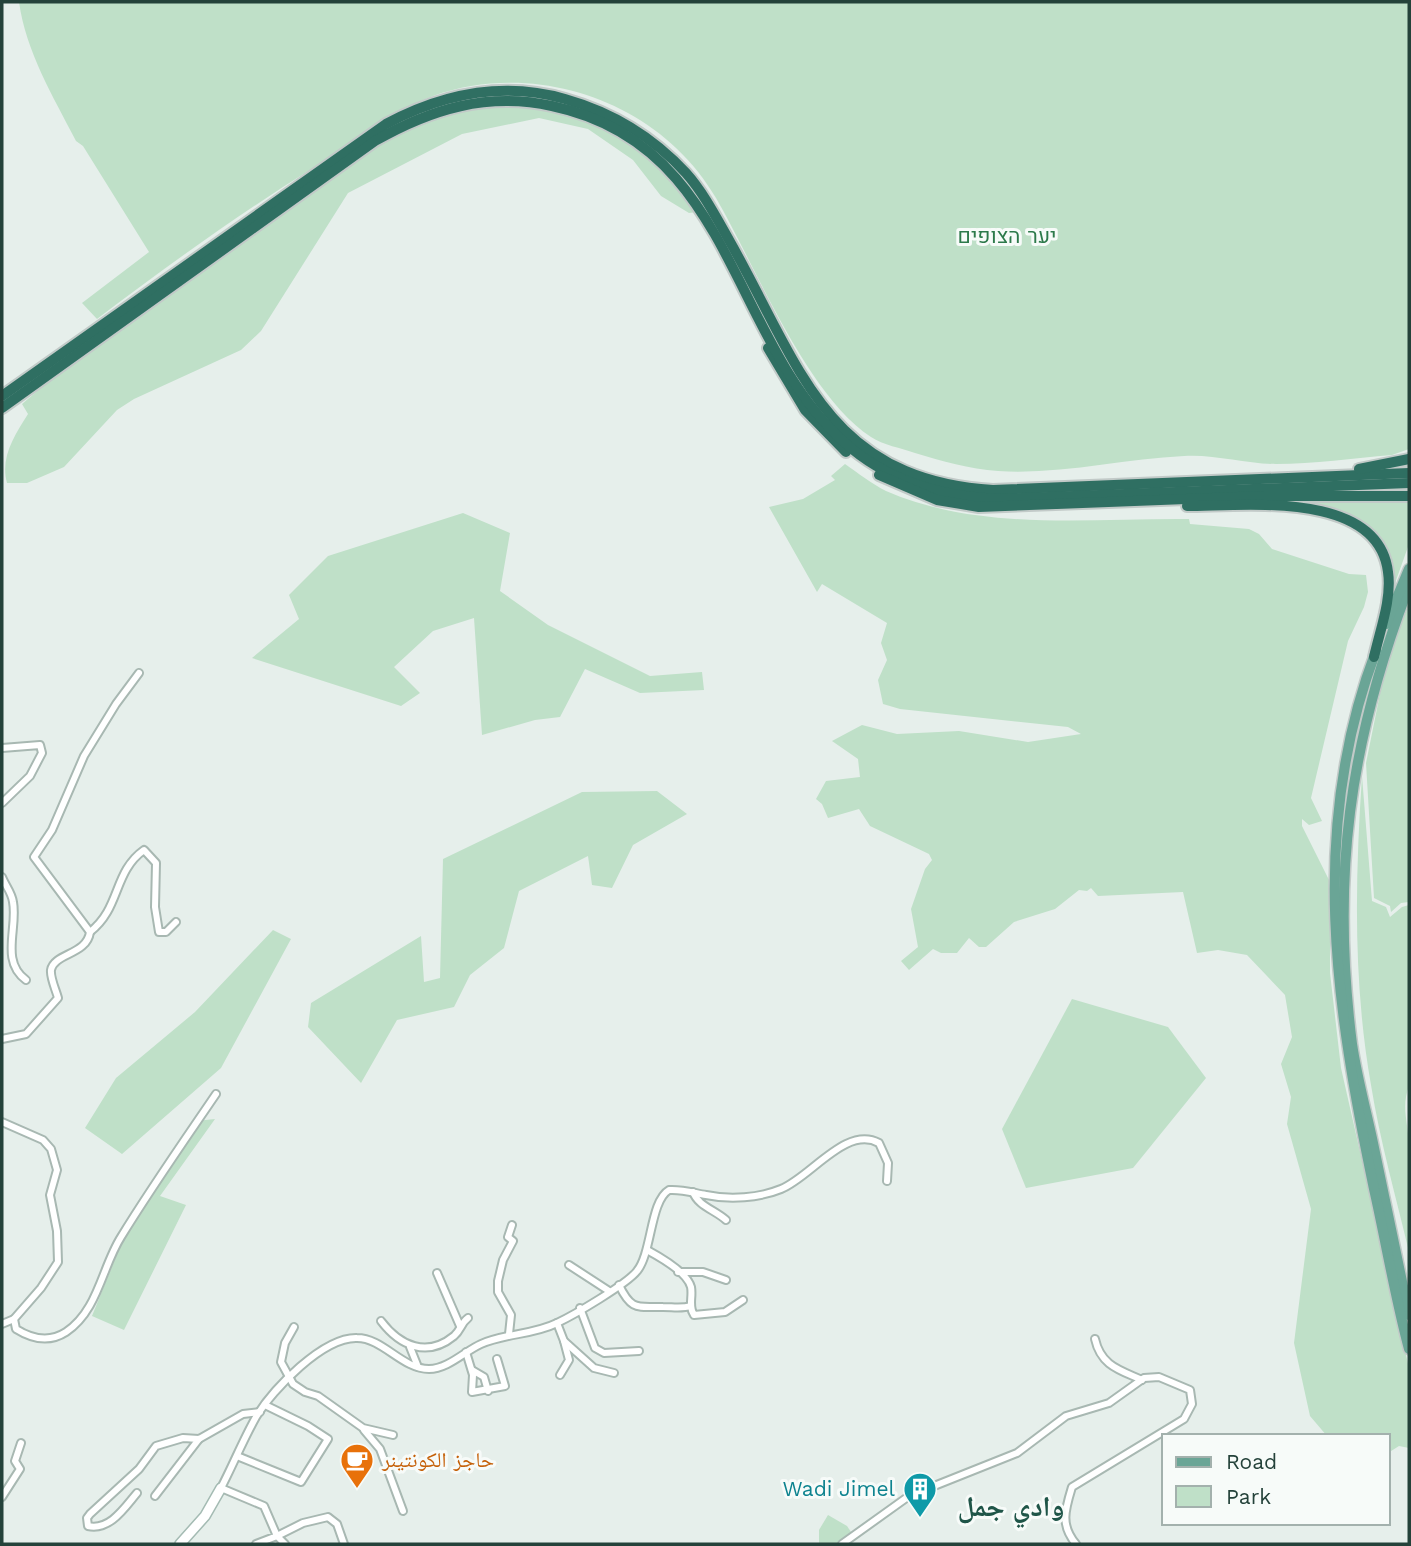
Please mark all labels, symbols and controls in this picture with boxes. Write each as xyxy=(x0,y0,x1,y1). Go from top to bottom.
park label: יער הצופים xyxy=(958,223,1056,248)
legend xyxy=(1162,1434,1390,1525)
cafe icon: حاجز الكونتينر xyxy=(338,1441,376,1490)
place label: حاجز الكونتينر xyxy=(381,1447,494,1472)
text: Road xyxy=(1226,1449,1277,1474)
building icon: Wadi Jimel xyxy=(901,1470,939,1519)
place label: Wadi Jimel xyxy=(782,1476,896,1501)
text: Park xyxy=(1226,1484,1271,1509)
district label: وادي جمل xyxy=(958,1490,1064,1529)

